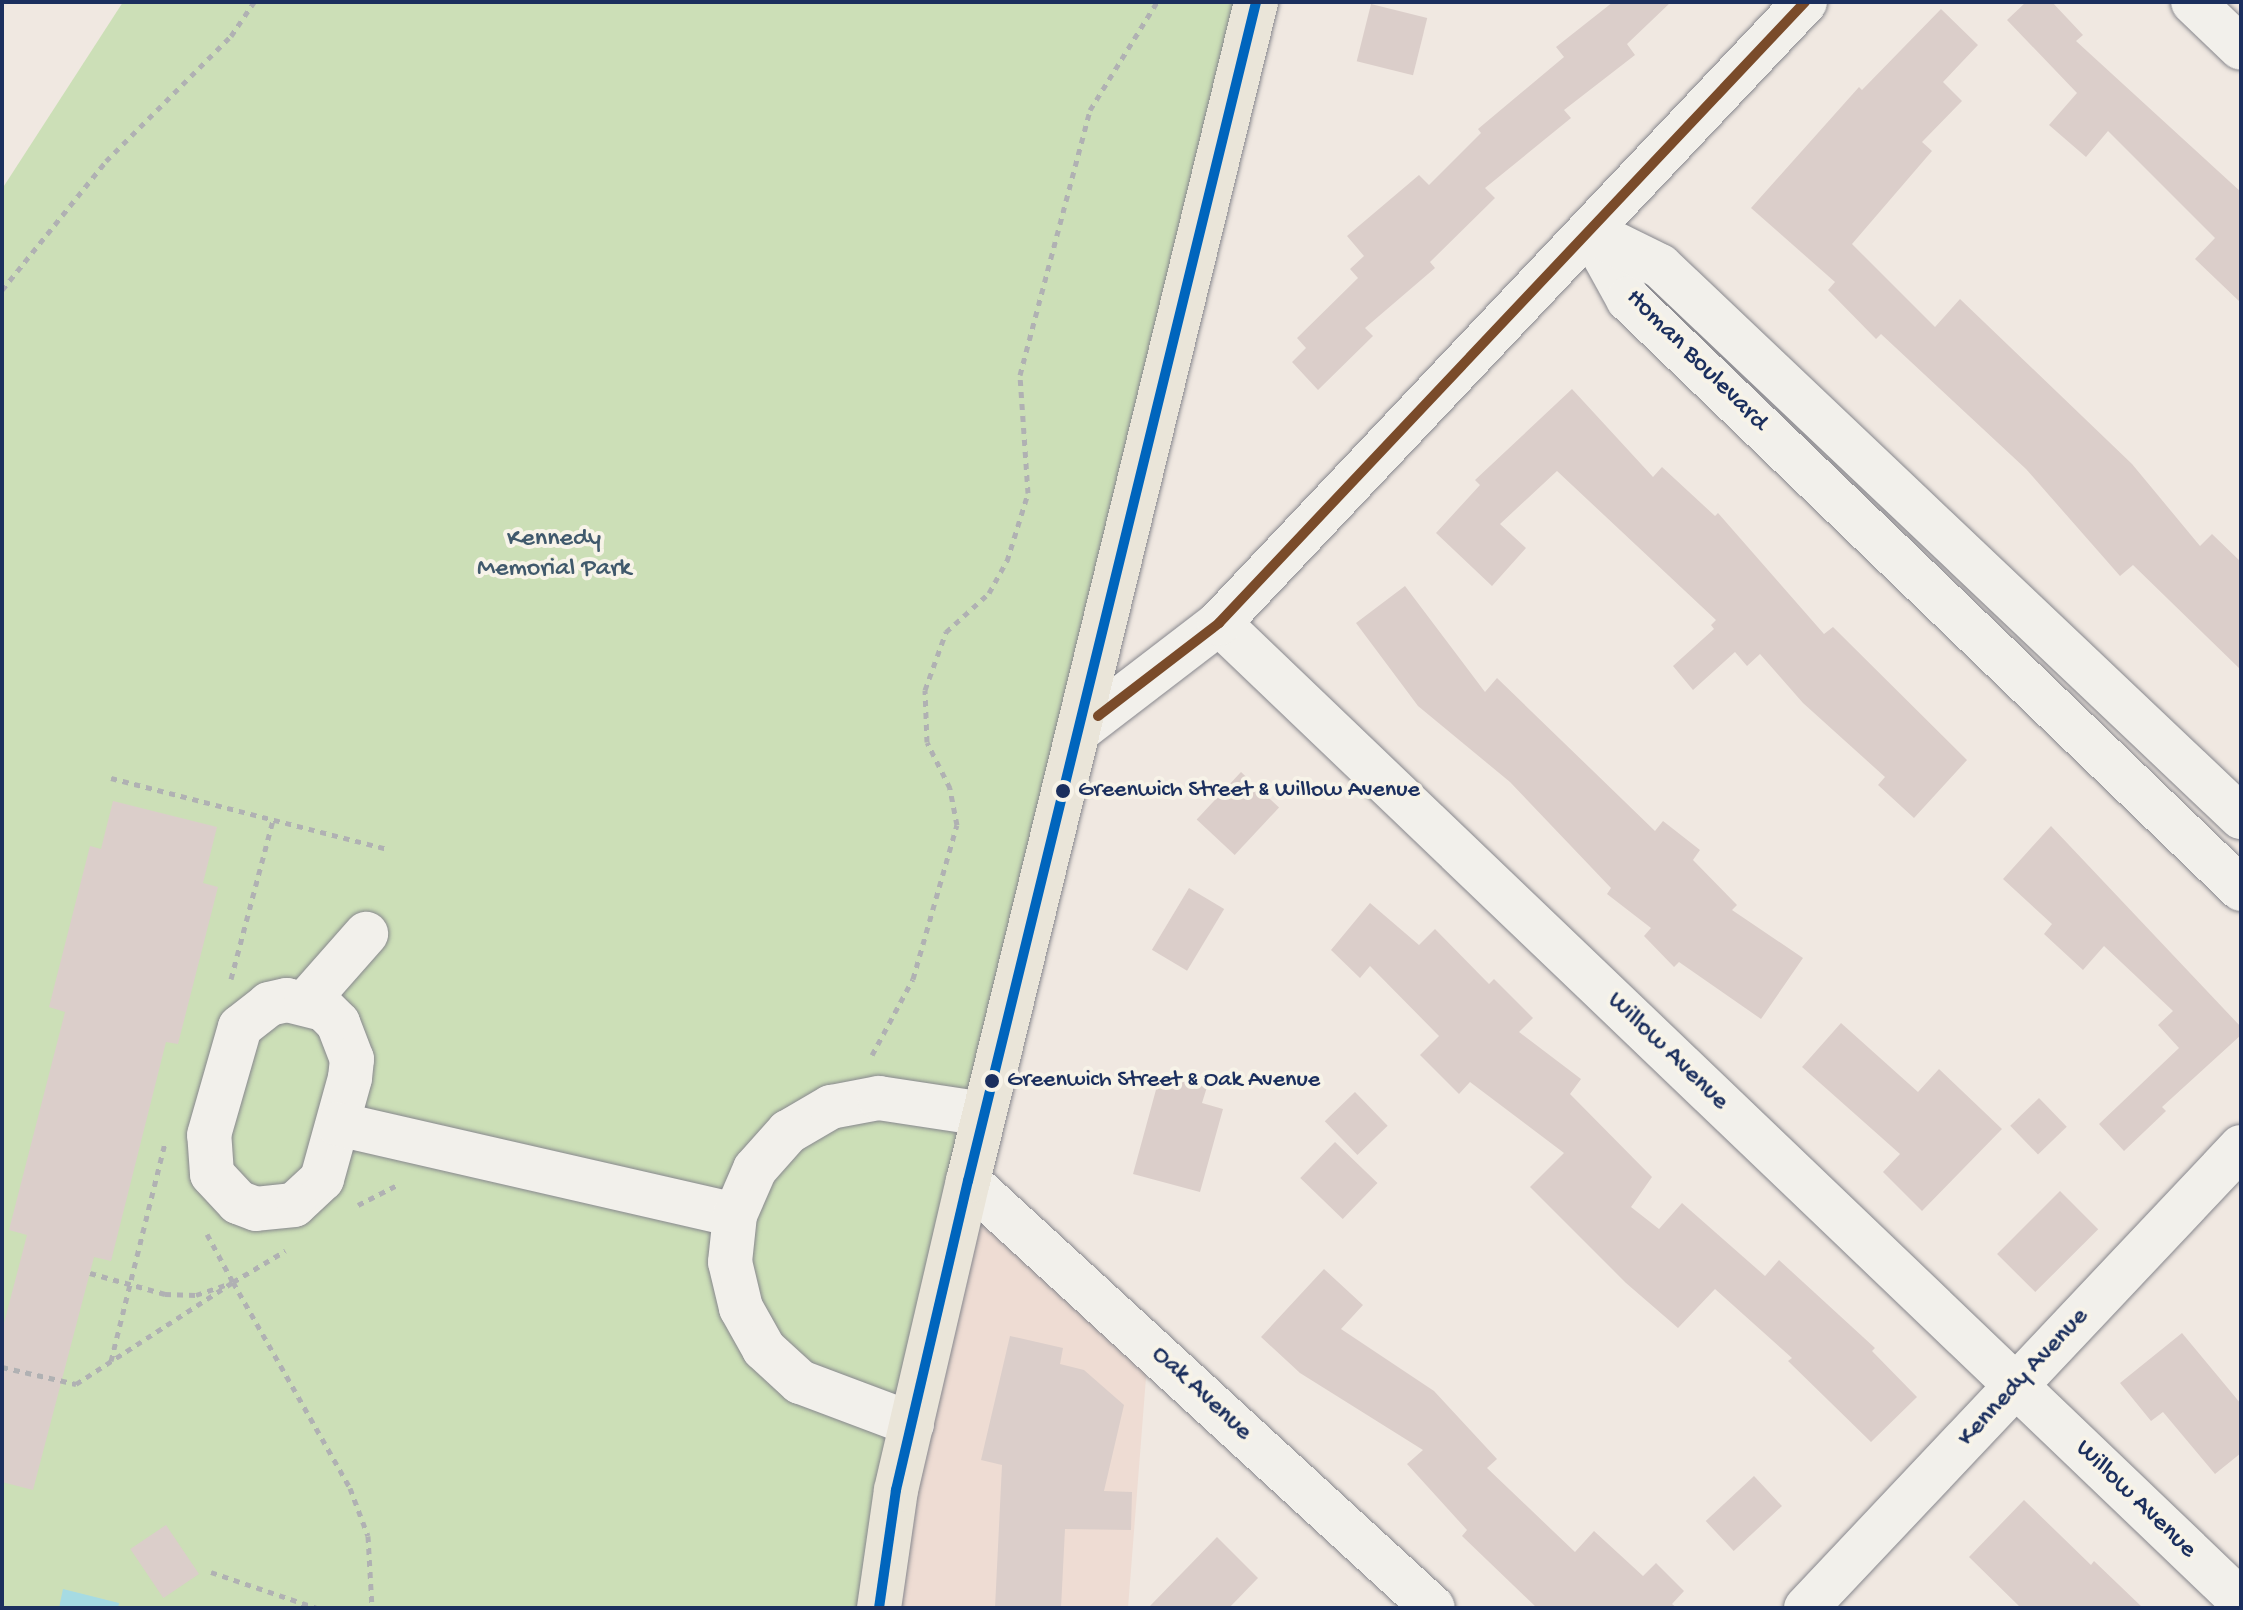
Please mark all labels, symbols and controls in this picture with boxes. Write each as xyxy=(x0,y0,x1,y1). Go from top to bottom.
street label: Homan Boulevard xyxy=(1618,283,1774,439)
park label: Kennedy Memorial Park xyxy=(477,524,631,586)
place label: Greenwich Street & Willow Avenue xyxy=(1078,777,1420,805)
marker: Greenwich Street & Willow Avenue xyxy=(1055,783,1071,799)
street label: Willow Avenue xyxy=(1600,986,1734,1118)
place label: Greenwich Street & Oak Avenue xyxy=(1007,1067,1320,1095)
marker: Greenwich Street & Oak Avenue xyxy=(984,1073,1000,1089)
street label: Kennedy Avenue xyxy=(1952,1302,2096,1454)
street label: Oak Avenue xyxy=(1144,1340,1258,1448)
street label: Willow Avenue xyxy=(2068,1434,2202,1566)

